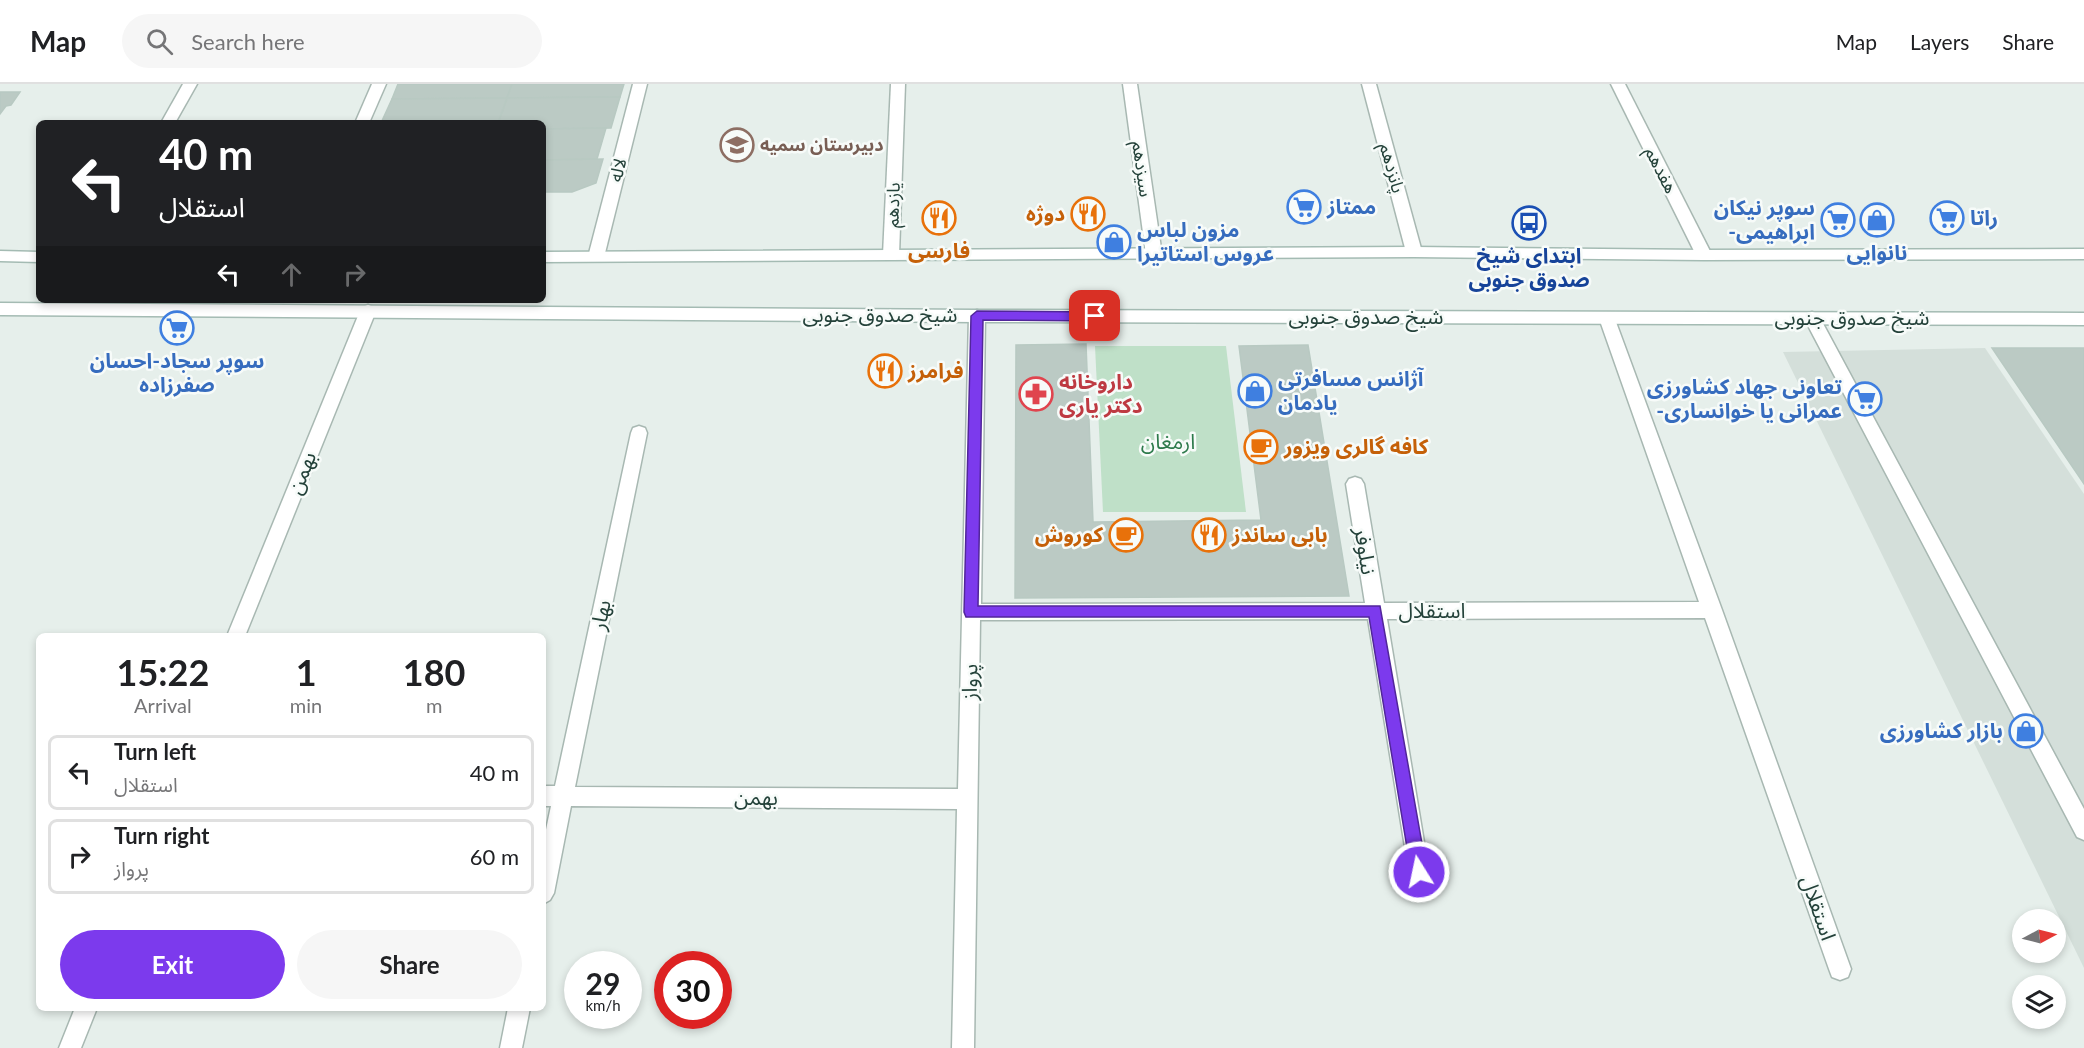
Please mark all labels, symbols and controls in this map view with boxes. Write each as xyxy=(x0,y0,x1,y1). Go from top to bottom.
search box xyxy=(122,14,542,68)
text: Map xyxy=(30,24,86,58)
icon: search xyxy=(143,25,176,58)
text: Search here xyxy=(191,28,305,55)
text: Map xyxy=(1836,29,1877,54)
text: Layers xyxy=(1910,29,1969,54)
text: Share xyxy=(2002,29,2054,54)
school or university icon: دبیرستان سمیه xyxy=(719,127,755,163)
text: 40 m xyxy=(159,129,253,179)
place label: دبیرستان سمیه xyxy=(760,133,884,156)
street label: سیزدهم xyxy=(1125,139,1158,199)
street label: پانزدهم xyxy=(1373,140,1410,196)
street label: هفدهم xyxy=(1638,143,1683,198)
icon: left xyxy=(60,144,138,222)
street label: لاله xyxy=(603,155,631,184)
street label: یازدهم xyxy=(880,182,907,228)
supermarket icon: ممتاز xyxy=(1286,189,1322,225)
text: استقلال xyxy=(159,190,245,223)
place label: ممتاز xyxy=(1326,193,1376,219)
place label: سوپر نیکان -ابراهیمی xyxy=(1714,194,1815,244)
restaurant icon: دوژه xyxy=(1070,196,1106,232)
restaurant icon: فارسی xyxy=(921,200,957,236)
place label: دوژه xyxy=(1026,200,1065,226)
supermarket icon: راتا xyxy=(1929,200,1965,236)
supermarket icon: سوپر نیکان -ابراهیمی xyxy=(1820,202,1856,238)
shop icon: نانوایی xyxy=(1859,202,1895,238)
place label: راتا xyxy=(1970,204,1998,230)
bus stop icon: ابتدای شیخ صدوق جنوبی xyxy=(1511,205,1547,241)
place label: مزون لباس عروس استاتیرا xyxy=(1137,216,1274,266)
shop icon: مزون لباس عروس استاتیرا xyxy=(1096,224,1132,260)
place label: فارسی xyxy=(908,237,970,263)
place label: نانوایی xyxy=(1846,239,1908,265)
place label: ابتدای شیخ صدوق جنوبی xyxy=(1468,242,1590,292)
icon: left xyxy=(212,258,245,291)
icon: ahead xyxy=(275,258,308,291)
icon: right xyxy=(338,258,371,291)
pin xyxy=(1069,290,1120,341)
icon: arrive xyxy=(1078,299,1111,332)
street label: شیخ صدوق جنوبی xyxy=(802,301,958,330)
street label: شیخ صدوق جنوبی xyxy=(1288,303,1444,332)
street label: شیخ صدوق جنوبی xyxy=(1774,304,1930,333)
supermarket icon: سوپر سجاد-احسان صفرزاده xyxy=(159,310,195,346)
place label: سوپر سجاد-احسان صفرزاده xyxy=(90,347,264,397)
restaurant icon: فرامرز xyxy=(867,353,903,389)
place label: فرامرز xyxy=(907,357,964,383)
place label: آژانس مسافرتی یادمان xyxy=(1278,365,1425,415)
place label: داروخانه دکتر یاری xyxy=(1059,368,1143,418)
shop icon: آژانس مسافرتی یادمان xyxy=(1237,373,1273,409)
place label: تعاونی جهاد کشاورزی -عمرانی یا خوانساری xyxy=(1647,373,1842,423)
pharmacy icon: داروخانه دکتر یاری xyxy=(1018,376,1054,412)
supermarket icon: تعاونی جهاد کشاورزی -عمرانی یا خوانساری xyxy=(1847,381,1883,417)
park label: ارمغان xyxy=(1141,428,1195,454)
cafe icon: کافه گالری ویزور xyxy=(1243,429,1279,465)
place label: کافه گالری ویزور xyxy=(1283,433,1429,459)
street label: بهمن xyxy=(281,447,321,498)
cafe icon: کوروش xyxy=(1108,517,1144,553)
restaurant icon: بابی ساندز xyxy=(1191,517,1227,553)
place label: کوروش xyxy=(1035,521,1103,547)
place label: بابی ساندز xyxy=(1231,521,1328,547)
street label: نیلوفر xyxy=(1349,524,1383,576)
street label: بهار xyxy=(584,597,616,633)
street label: استقلال xyxy=(1399,597,1465,623)
text: 15:22 xyxy=(117,650,209,694)
text: 1 xyxy=(296,650,317,694)
text: 180 xyxy=(403,650,465,694)
street label: پرواز xyxy=(956,663,983,702)
text: Arrival xyxy=(134,693,192,717)
text: min xyxy=(290,693,322,717)
text: m xyxy=(426,693,442,717)
shop icon: بازار کشاورزی xyxy=(2008,713,2044,749)
place label: بازار کشاورزی xyxy=(1880,717,2003,743)
text: Turn left xyxy=(114,738,196,765)
icon: left xyxy=(63,756,96,789)
text: 40 m xyxy=(470,759,519,786)
text: استقلال xyxy=(114,772,178,796)
street label: بهمن xyxy=(734,784,778,810)
text: Turn right xyxy=(114,822,209,849)
icon: right xyxy=(63,840,96,873)
position arrow xyxy=(1387,840,1451,904)
text: 60 m xyxy=(470,843,519,870)
text: پرواز xyxy=(114,856,149,880)
street label: استقلال xyxy=(1796,872,1842,944)
north arrow xyxy=(2012,909,2066,963)
map controls xyxy=(2012,909,2066,1029)
button: Exit xyxy=(60,930,285,999)
button: Share xyxy=(297,930,522,999)
speed limit sign: 30 xyxy=(654,951,732,1029)
text: 29 xyxy=(586,965,620,1001)
button: layers xyxy=(2012,975,2066,1029)
text: km/h xyxy=(585,996,621,1014)

